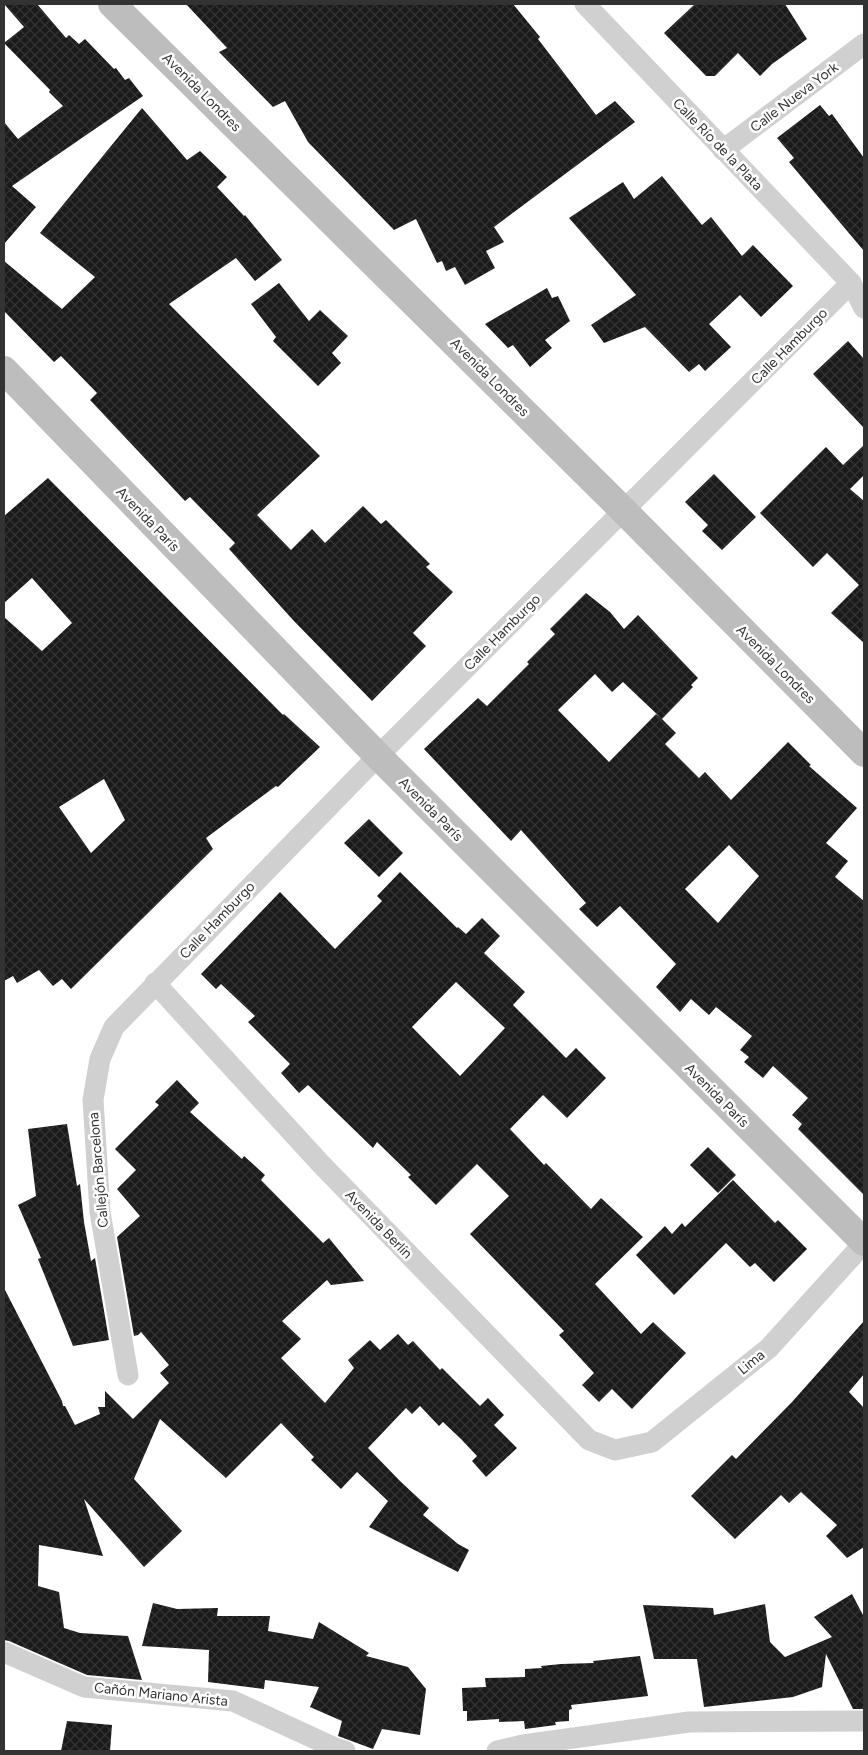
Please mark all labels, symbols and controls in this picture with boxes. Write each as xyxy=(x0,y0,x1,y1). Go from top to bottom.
street label: Avenida Londres xyxy=(159,49,245,135)
street label: Calle Nueva York xyxy=(747,59,842,136)
street label: Calle Río de la Plata xyxy=(669,95,766,194)
street label: Calle Hamburgo xyxy=(748,305,831,388)
street label: Avenida Londres xyxy=(447,334,533,420)
street label: Avenida París xyxy=(113,483,183,555)
street label: Calle Hamburgo xyxy=(461,591,544,674)
street label: Avenida Londres xyxy=(733,621,819,707)
street label: Avenida París xyxy=(395,774,466,845)
street label: Calle Hamburgo xyxy=(176,878,259,963)
street label: Avenida París xyxy=(681,1060,752,1131)
street label: Callejón Barcelona xyxy=(85,1111,112,1228)
street label: Avenida Berlín xyxy=(342,1186,416,1262)
street label: Lima xyxy=(734,1346,768,1378)
street label: Cañón Mariano Arista xyxy=(93,1679,229,1710)

